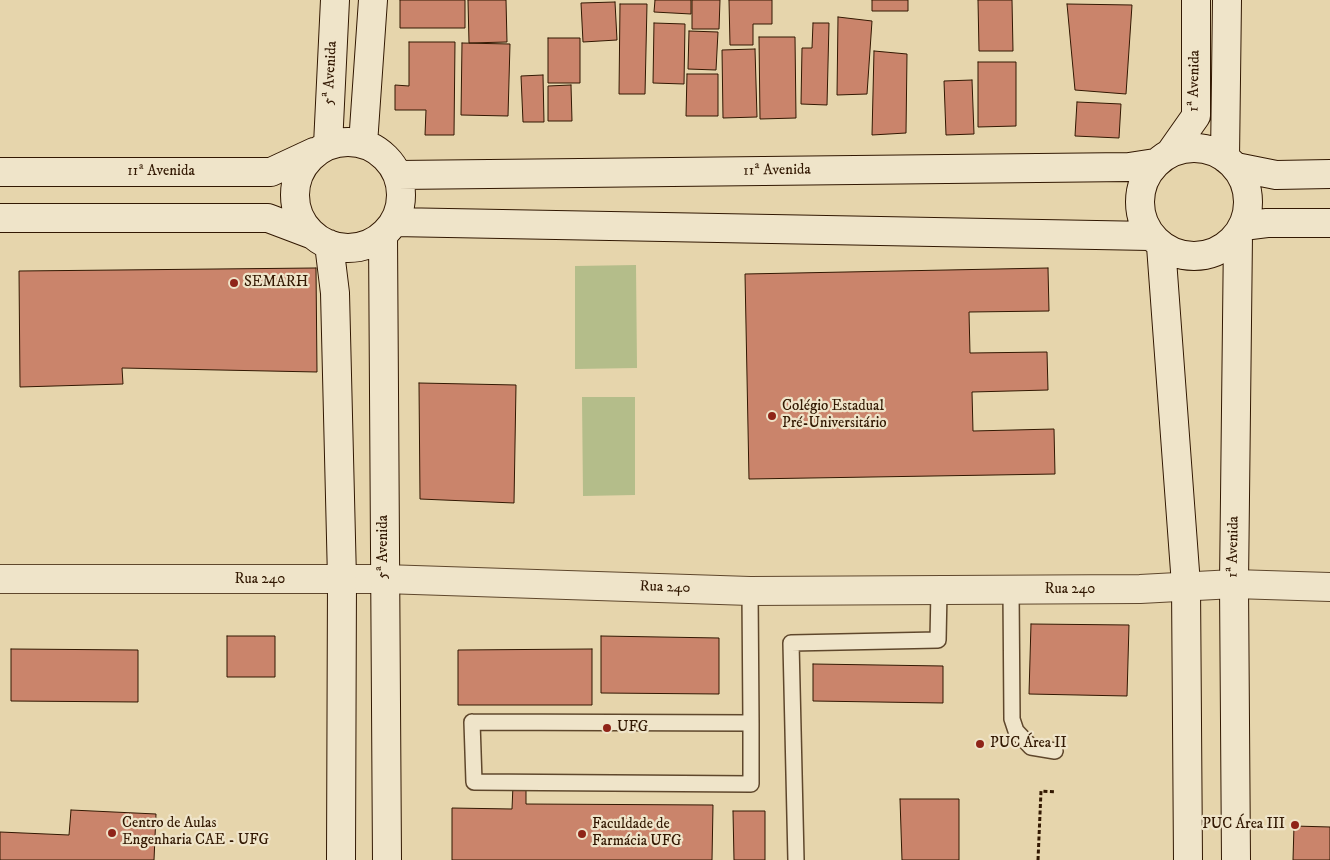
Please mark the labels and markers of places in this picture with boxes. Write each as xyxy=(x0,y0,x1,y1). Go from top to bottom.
place label: SEMARH xyxy=(244,274,308,292)
marker: SEMARH xyxy=(228,277,240,289)
place label: Colégio Estadual Pré-Universitário xyxy=(782,398,887,433)
marker: Colégio Estadual Pré-Universitário xyxy=(766,410,778,422)
place label: UFG xyxy=(617,719,648,737)
marker: UFG xyxy=(601,722,613,734)
place label: PUC Área II xyxy=(990,735,1067,753)
marker: PUC Área II xyxy=(974,738,986,750)
place label: Centro de Aulas Engenharia CAE - UFG xyxy=(122,815,269,850)
place label: Faculdade de Farmácia UFG xyxy=(592,816,682,851)
place label: PUC Área III xyxy=(1202,816,1285,834)
marker: PUC Área III xyxy=(1289,819,1301,831)
marker: Centro de Aulas Engenharia CAE - UFG xyxy=(106,827,118,839)
marker: Faculdade de Farmácia UFG xyxy=(576,828,588,840)

